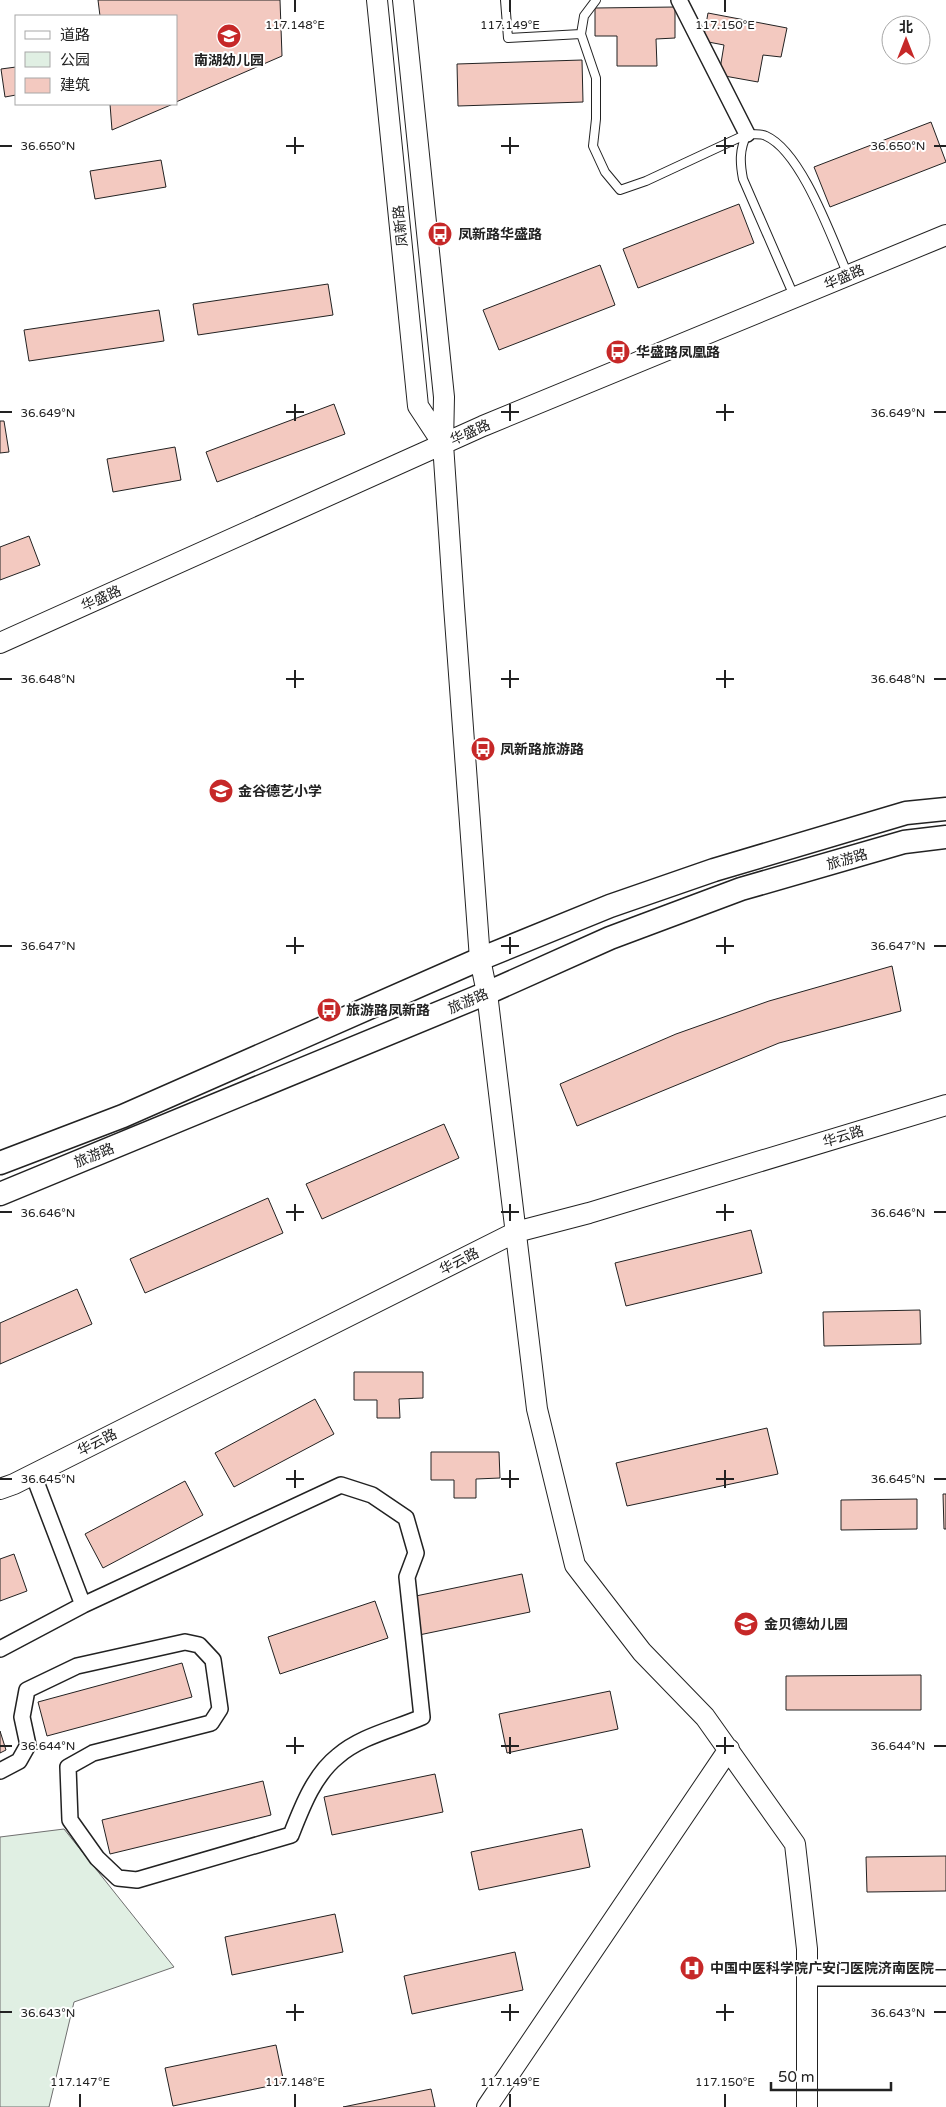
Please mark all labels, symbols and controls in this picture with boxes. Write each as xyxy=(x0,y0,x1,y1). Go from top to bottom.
legend xyxy=(15,15,178,105)
north arrow xyxy=(881,15,931,65)
text: 117.148°E xyxy=(265,18,325,32)
text: 117.149°E xyxy=(480,18,540,32)
text: 117.150°E xyxy=(695,18,755,32)
text: 北 xyxy=(899,19,913,36)
school or university icon: 南湖幼儿园 xyxy=(216,23,242,49)
text: 道路 xyxy=(60,26,90,44)
text: 公园 xyxy=(60,51,90,69)
place label: 南湖幼儿园 xyxy=(194,52,264,69)
text: 建筑 xyxy=(60,76,90,94)
text: 36.650°N xyxy=(21,139,75,153)
text: 36.650°N xyxy=(871,139,925,153)
street label: 凤新路 xyxy=(390,204,411,248)
bus stop icon: 凤新路华盛路 xyxy=(427,221,453,247)
place label: 凤新路华盛路 xyxy=(458,226,542,243)
street label: 华盛路 xyxy=(822,261,867,293)
bus stop icon: 华盛路凤凰路 xyxy=(605,339,631,365)
place label: 华盛路凤凰路 xyxy=(636,344,720,361)
text: 36.649°N xyxy=(21,406,75,420)
text: 36.649°N xyxy=(871,406,925,420)
street label: 华盛路 xyxy=(448,416,493,449)
street label: 华盛路 xyxy=(79,582,124,615)
text: 36.648°N xyxy=(21,672,75,686)
text: 36.648°N xyxy=(871,672,925,686)
bus stop icon: 凤新路旅游路 xyxy=(470,736,496,762)
place label: 凤新路旅游路 xyxy=(500,741,584,758)
school or university icon: 金谷德艺小学 xyxy=(208,778,234,804)
place label: 金谷德艺小学 xyxy=(238,783,322,800)
street label: 旅游路 xyxy=(825,846,870,873)
text: 36.647°N xyxy=(20,939,76,953)
text: 36.647°N xyxy=(870,939,926,953)
street label: 旅游路 xyxy=(446,985,491,1017)
bus stop icon: 旅游路凤新路 xyxy=(316,997,342,1023)
place label: 旅游路凤新路 xyxy=(346,1002,430,1019)
street label: 华云路 xyxy=(821,1122,866,1151)
street label: 旅游路 xyxy=(72,1140,117,1171)
text: 36.646°N xyxy=(21,1206,75,1220)
text: 36.646°N xyxy=(871,1206,925,1220)
street label: 华云路 xyxy=(437,1244,482,1279)
street label: 华云路 xyxy=(75,1425,120,1460)
text: 36.645°N xyxy=(21,1472,75,1486)
text: 36.645°N xyxy=(871,1472,925,1486)
school or university icon: 金贝德幼儿园 xyxy=(733,1611,759,1637)
place label: 金贝德幼儿园 xyxy=(764,1616,848,1633)
text: 36.644°N xyxy=(21,1739,75,1753)
text: 36.644°N xyxy=(871,1739,925,1753)
hospital icon: 中国中医科学院广安门医院济南医院 xyxy=(679,1955,705,1981)
place label: 中国中医科学院广安门医院济南医院 xyxy=(710,1960,934,1977)
text: 36.643°N xyxy=(21,2006,75,2020)
text: 36.643°N xyxy=(871,2006,925,2020)
scale bar xyxy=(771,2060,891,2092)
text: 50 m xyxy=(778,2068,815,2086)
text: 117.147°E xyxy=(50,2075,110,2089)
text: 117.148°E xyxy=(265,2075,325,2089)
text: 117.149°E xyxy=(480,2075,540,2089)
text: 117.150°E xyxy=(695,2075,755,2089)

